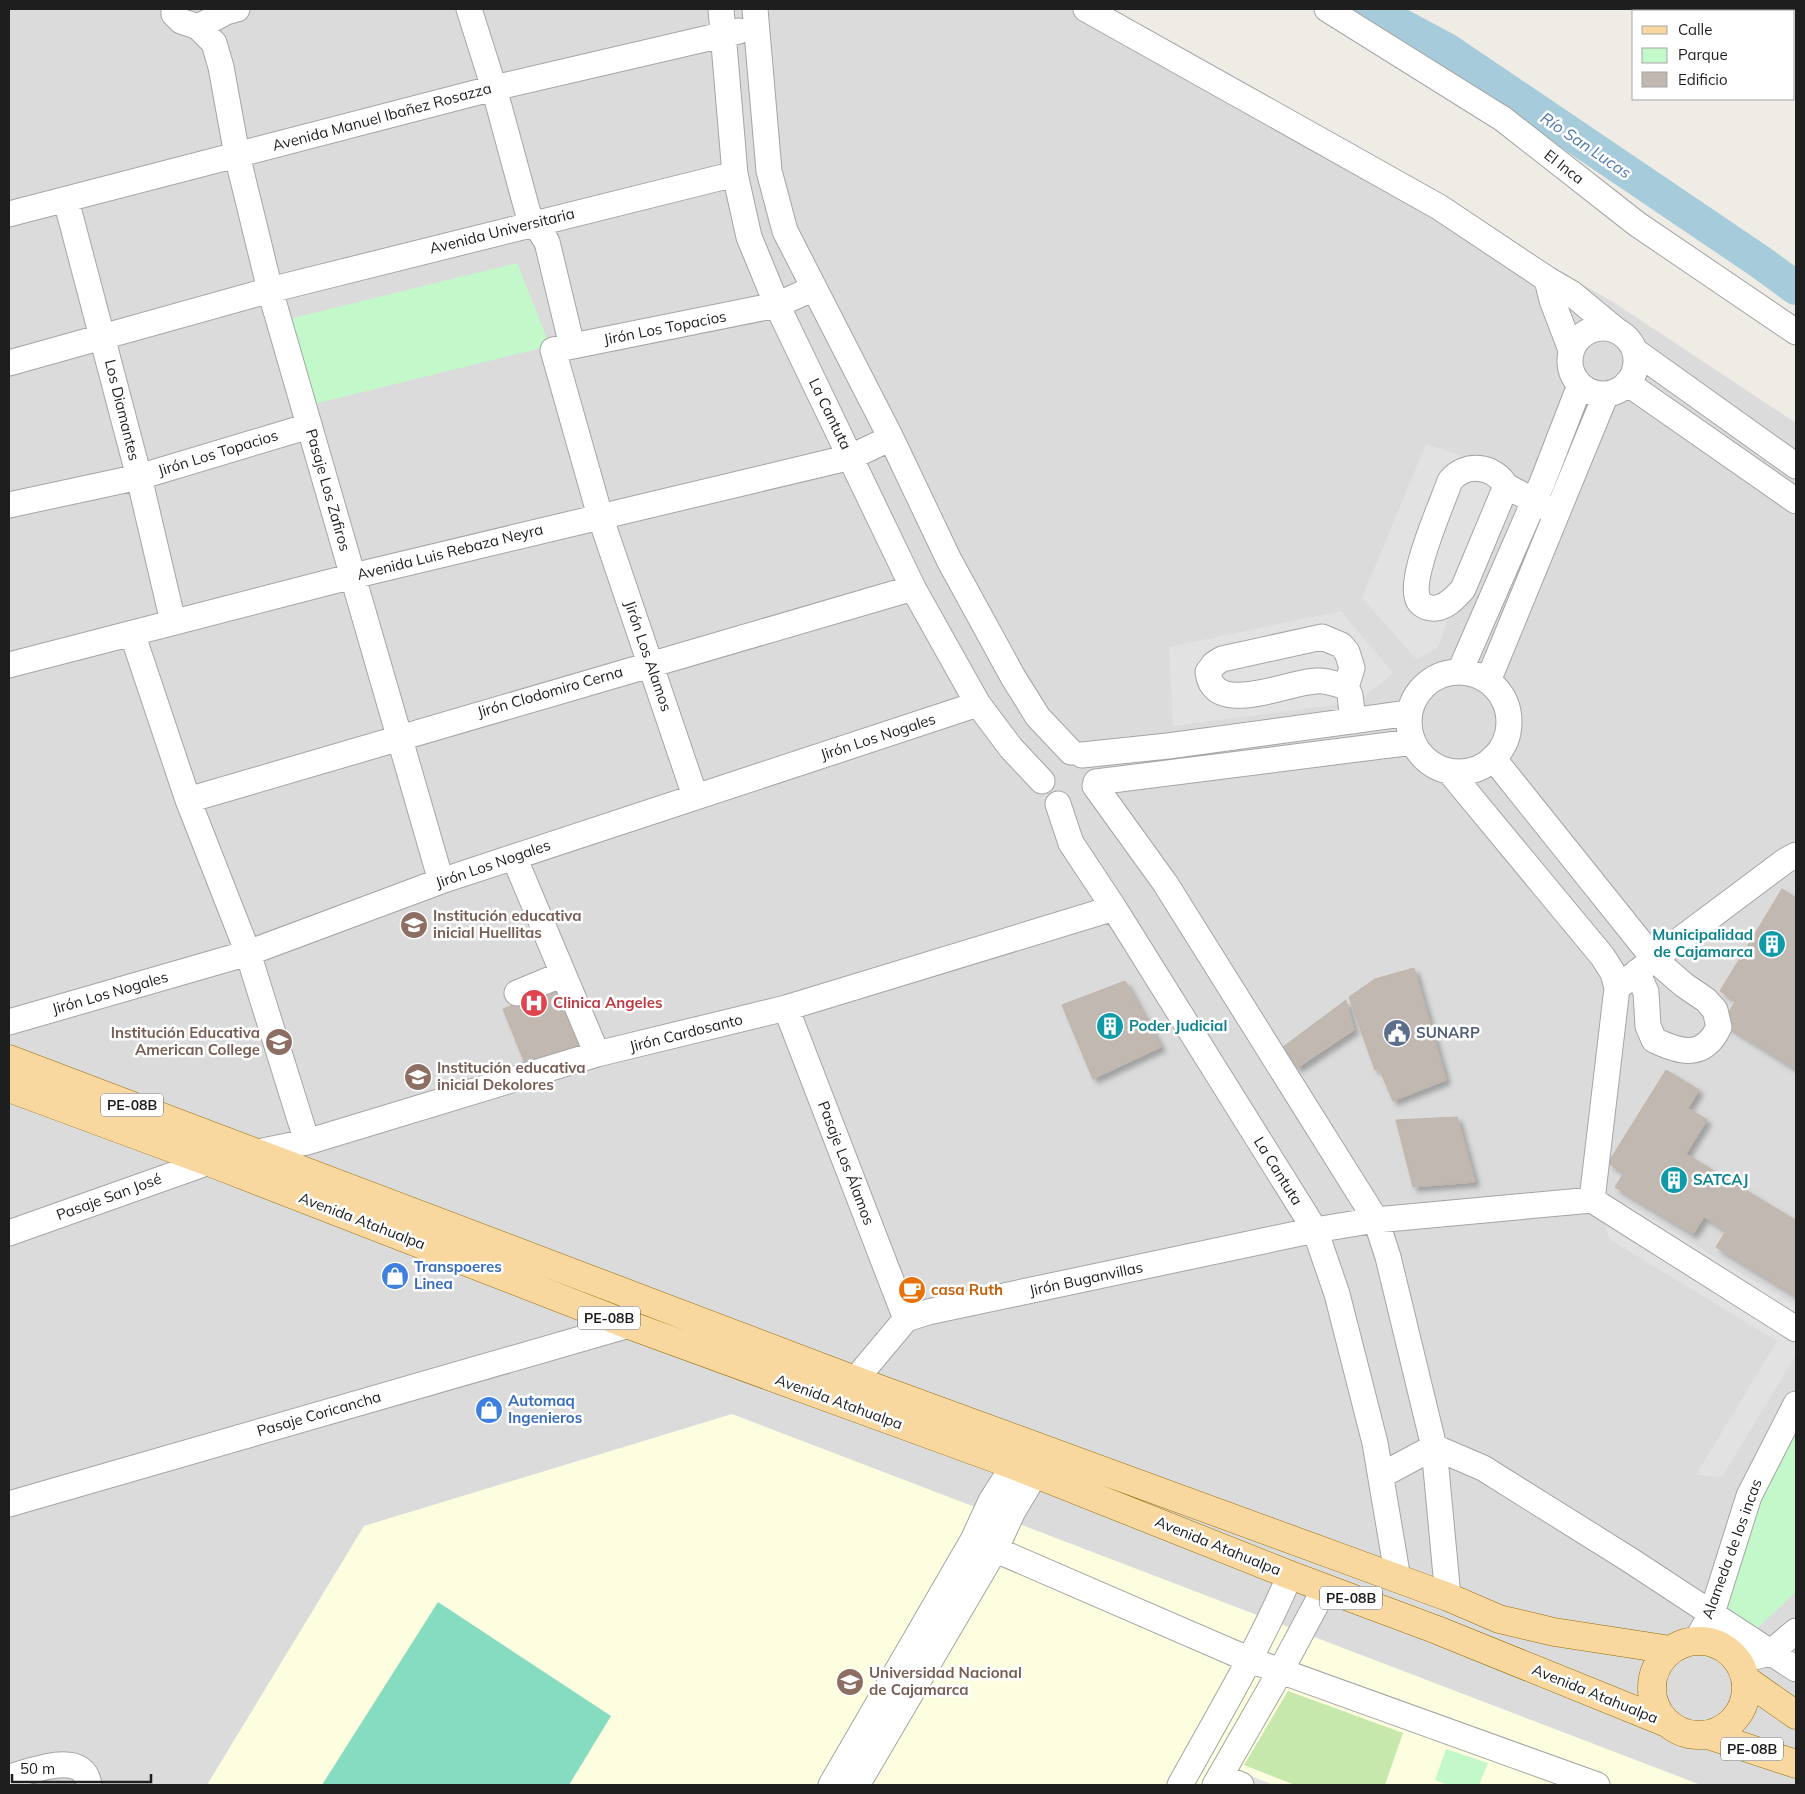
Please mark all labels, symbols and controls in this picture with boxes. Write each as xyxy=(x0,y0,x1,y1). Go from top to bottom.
legend xyxy=(1632,10,1795,100)
text: Calle xyxy=(1678,20,1712,39)
text: Parque xyxy=(1678,45,1728,64)
text: Edificio xyxy=(1678,70,1728,89)
street label: Avenida Manuel Ibañez Rosazza xyxy=(270,78,494,155)
water label: Río San Lucas xyxy=(1537,107,1635,183)
street label: El Inca xyxy=(1541,145,1588,188)
street label: Avenida Universitaria xyxy=(427,203,576,258)
street label: Jirón Los Topacios xyxy=(602,306,728,349)
street label: Los Diamantes xyxy=(101,357,144,462)
street label: La Cantuta xyxy=(805,375,856,453)
street label: Jirón Los Topacios xyxy=(155,425,280,480)
street label: Pasaje Los Zafiros xyxy=(302,427,355,553)
street label: Avenida Luis Rebaza Neyra xyxy=(355,519,545,584)
street label: Jirón Los Alamos xyxy=(621,598,676,714)
street label: Jirón Clodomiro Cerna xyxy=(475,662,625,721)
street label: Jirón Los Nogales xyxy=(818,709,938,764)
street label: Jirón Los Nogales xyxy=(433,835,553,892)
place label: Institución educativa inicial Huellitas xyxy=(433,906,582,942)
school or university icon: Institución educativa inicial Huellitas xyxy=(399,910,429,940)
place label: Municipalidad de Cajamarca xyxy=(1652,925,1753,961)
building icon: Municipalidad de Cajamarca xyxy=(1757,929,1787,959)
street label: Jirón Los Nogales xyxy=(50,967,170,1018)
hospital icon: Clinica Angeles xyxy=(519,988,549,1018)
place label: Clinica Angeles xyxy=(553,993,663,1012)
street label: Jirón Cardosanto xyxy=(627,1009,744,1056)
building icon: Poder Judicial xyxy=(1095,1011,1125,1041)
place label: Poder Judicial xyxy=(1129,1016,1227,1035)
public building icon: SUNARP xyxy=(1382,1018,1412,1048)
place label: Institución Educativa American College xyxy=(111,1023,260,1059)
place label: SUNARP xyxy=(1416,1023,1480,1042)
school or university icon: Institución Educativa American College xyxy=(264,1027,294,1057)
place label: Institución educativa inicial Dekolores xyxy=(437,1058,586,1094)
school or university icon: Institución educativa inicial Dekolores xyxy=(403,1062,433,1092)
road number: PE-08B xyxy=(101,1094,163,1116)
street label: Pasaje Los Álamos xyxy=(814,1098,879,1228)
street label: La Cantuta xyxy=(1250,1133,1307,1208)
building icon: SATCAJ xyxy=(1659,1165,1689,1195)
street label: Pasaje San José xyxy=(54,1169,164,1224)
place label: SATCAJ xyxy=(1693,1170,1748,1189)
street label: Avenida Atahualpa xyxy=(296,1188,428,1253)
place label: Transpoeres Linea xyxy=(414,1257,502,1293)
street label: Jirón Buganvillas xyxy=(1027,1257,1145,1300)
shop icon: Transpoeres Linea xyxy=(380,1261,410,1291)
cafe icon: casa Ruth xyxy=(897,1275,927,1305)
place label: casa Ruth xyxy=(931,1280,1003,1299)
road number: PE-08B xyxy=(578,1306,640,1330)
street label: Avenida Atahualpa xyxy=(773,1370,905,1433)
street label: Pasaje Coricancha xyxy=(255,1387,383,1440)
place label: Automaq Ingenieros xyxy=(508,1391,582,1427)
shop icon: Automaq Ingenieros xyxy=(474,1395,504,1425)
street label: Alameda de los incas xyxy=(1697,1476,1766,1621)
street label: Avenida Atahualpa xyxy=(1152,1512,1284,1579)
road number: PE-08B xyxy=(1320,1586,1382,1610)
street label: Avenida Atahualpa xyxy=(1529,1660,1661,1727)
place label: Universidad Nacional de Cajamarca xyxy=(869,1663,1022,1699)
school or university icon: Universidad Nacional de Cajamarca xyxy=(835,1667,865,1697)
road number: PE-08B xyxy=(1721,1738,1783,1760)
scale bar xyxy=(12,1752,151,1784)
text: 50 m xyxy=(20,1759,55,1778)

